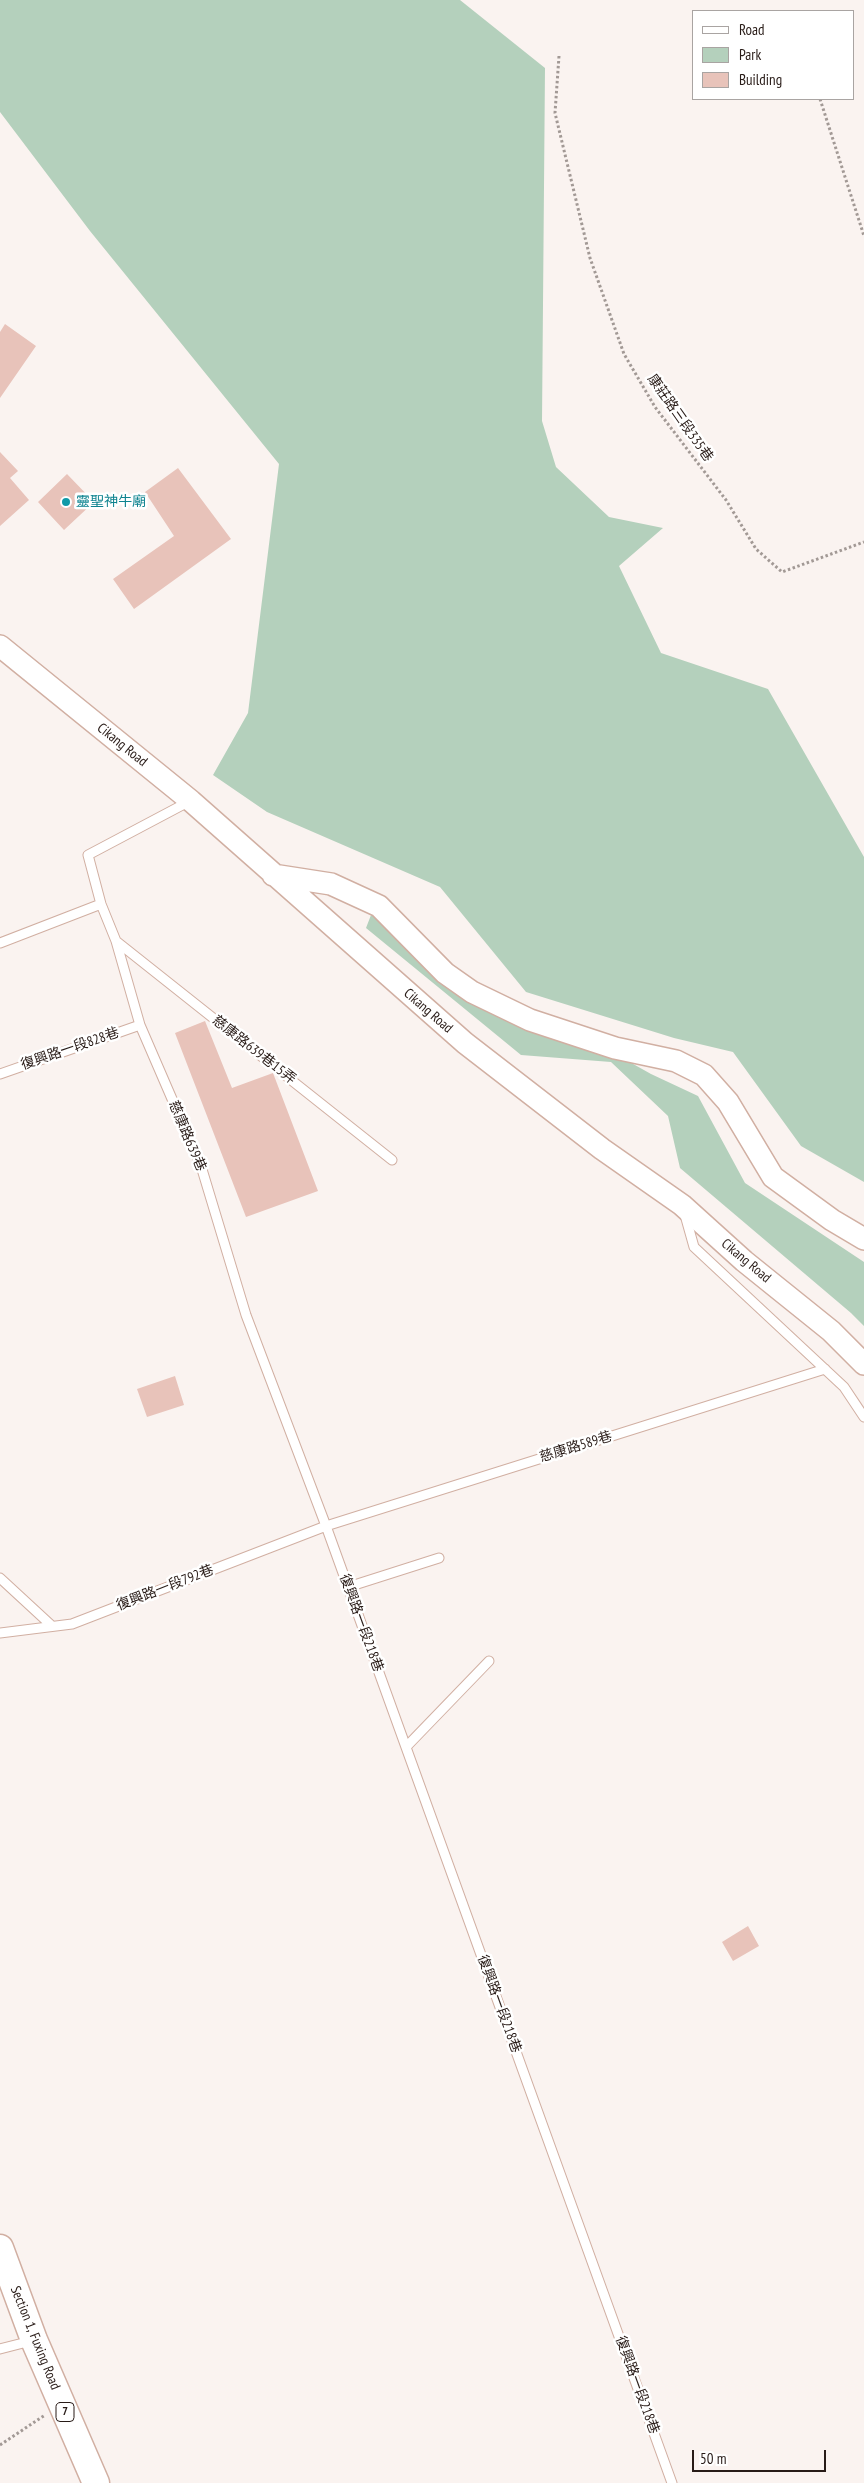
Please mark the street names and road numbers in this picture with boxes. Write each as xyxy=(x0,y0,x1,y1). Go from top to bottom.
street label: 康莊路三段335巷 xyxy=(644,371,716,465)
street label: Cikang Road xyxy=(94,720,150,770)
street label: Cikang Road xyxy=(400,985,456,1037)
street label: 慈康路639巷15弄 xyxy=(209,1012,299,1088)
street label: 復興路一段828巷 xyxy=(19,1024,121,1074)
street label: 慈康路639巷 xyxy=(165,1098,209,1174)
street label: Cikang Road xyxy=(718,1235,774,1287)
street label: 慈康路589巷 xyxy=(538,1428,614,1466)
street label: 復興路一段792巷 xyxy=(114,1562,216,1614)
street label: 復興路一段218巷 xyxy=(336,1572,386,1674)
street label: 復興路一段218巷 xyxy=(474,1953,524,2055)
street label: Section 1, Fuxing Road xyxy=(7,2284,63,2392)
street label: 復興路一段218巷 xyxy=(612,2334,662,2436)
road number: 7 xyxy=(56,2402,74,2422)

